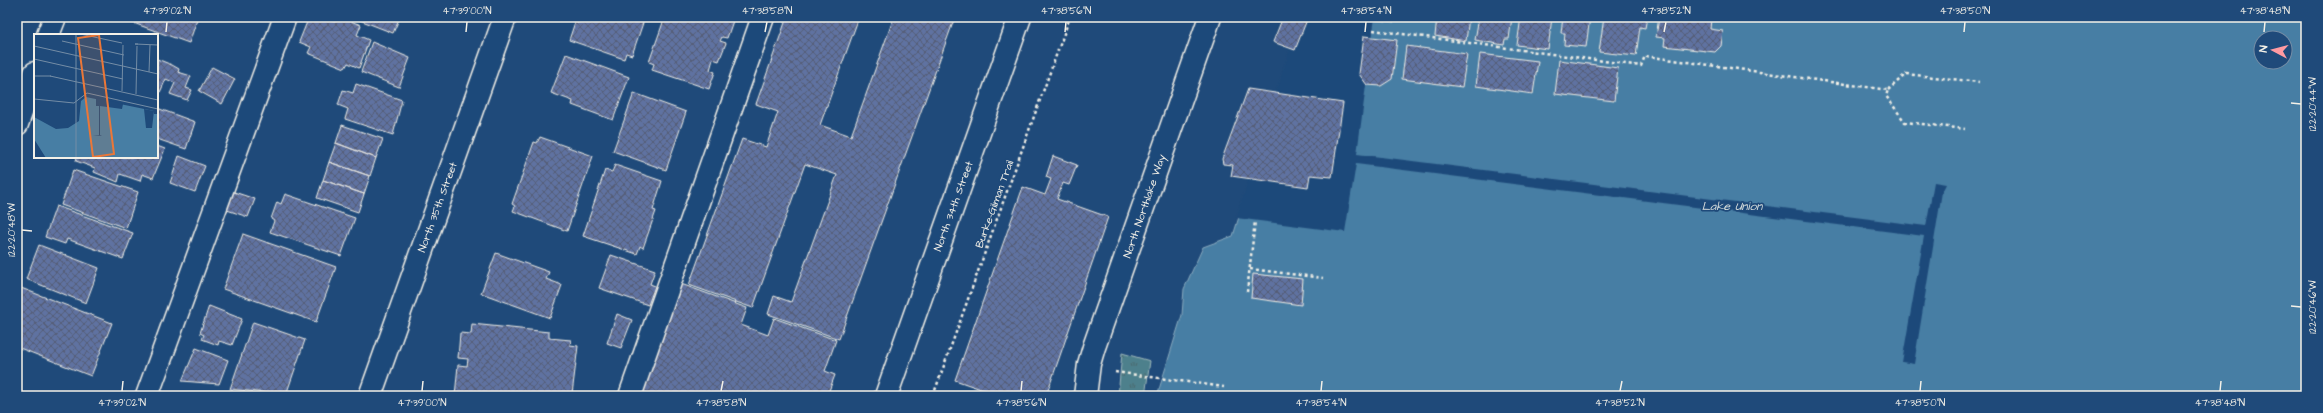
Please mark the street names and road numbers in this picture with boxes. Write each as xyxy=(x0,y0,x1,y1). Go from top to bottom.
street label: North Northlake Way xyxy=(1120,152,1170,260)
street label: Burke-Gilman Trail xyxy=(972,158,1017,250)
street label: North 35th Street xyxy=(414,159,461,254)
street label: North 34th Street xyxy=(930,159,977,253)

